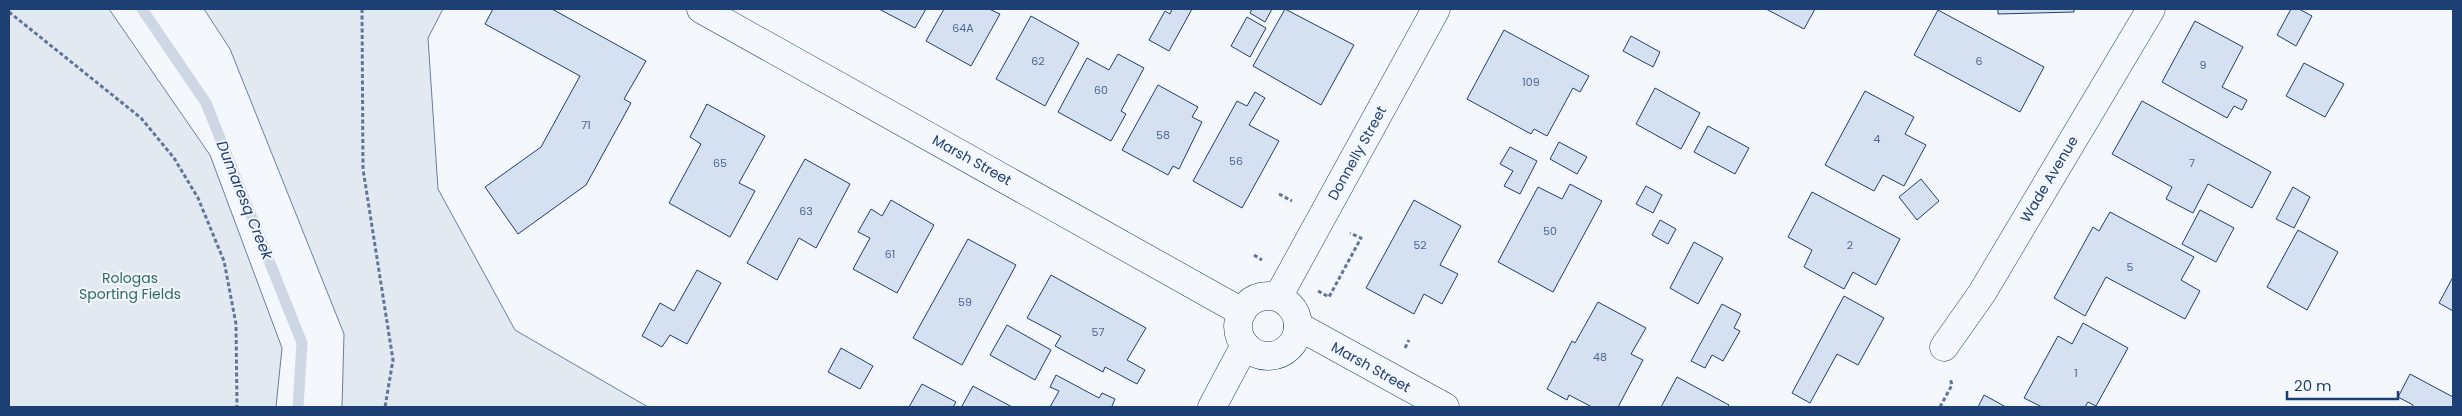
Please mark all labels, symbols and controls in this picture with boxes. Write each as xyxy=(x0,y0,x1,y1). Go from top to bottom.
house number: 64A xyxy=(952,20,974,36)
house number: 62 xyxy=(1031,53,1045,69)
house number: 6 xyxy=(1976,53,1983,69)
house number: 9 xyxy=(2200,57,2207,73)
house number: 109 xyxy=(1522,74,1540,90)
house number: 60 xyxy=(1094,82,1108,98)
street label: Donnelly Street xyxy=(1323,102,1391,204)
house number: 71 xyxy=(581,117,591,133)
house number: 58 xyxy=(1156,127,1170,143)
street label: Marsh Street xyxy=(929,130,1015,190)
house number: 4 xyxy=(1874,131,1881,147)
street label: Wade Avenue xyxy=(2015,132,2083,226)
water label: Dumaresq Creek xyxy=(212,137,279,264)
house number: 56 xyxy=(1229,153,1243,169)
house number: 65 xyxy=(713,155,727,171)
house number: 7 xyxy=(2189,155,2195,171)
house number: 63 xyxy=(799,203,813,219)
house number: 50 xyxy=(1543,223,1557,239)
house number: 52 xyxy=(1413,237,1427,253)
house number: 2 xyxy=(1847,237,1853,253)
house number: 61 xyxy=(885,246,895,262)
house number: 5 xyxy=(2127,259,2134,275)
park label: Rologas Sporting Fields xyxy=(79,268,181,304)
house number: 59 xyxy=(958,294,972,310)
house number: 57 xyxy=(1092,324,1104,340)
street label: Marsh Street xyxy=(1328,337,1414,397)
house number: 48 xyxy=(1593,349,1607,365)
house number: 1 xyxy=(2074,365,2078,381)
scale bar xyxy=(2287,368,2398,400)
text: 20 m xyxy=(2294,375,2332,396)

